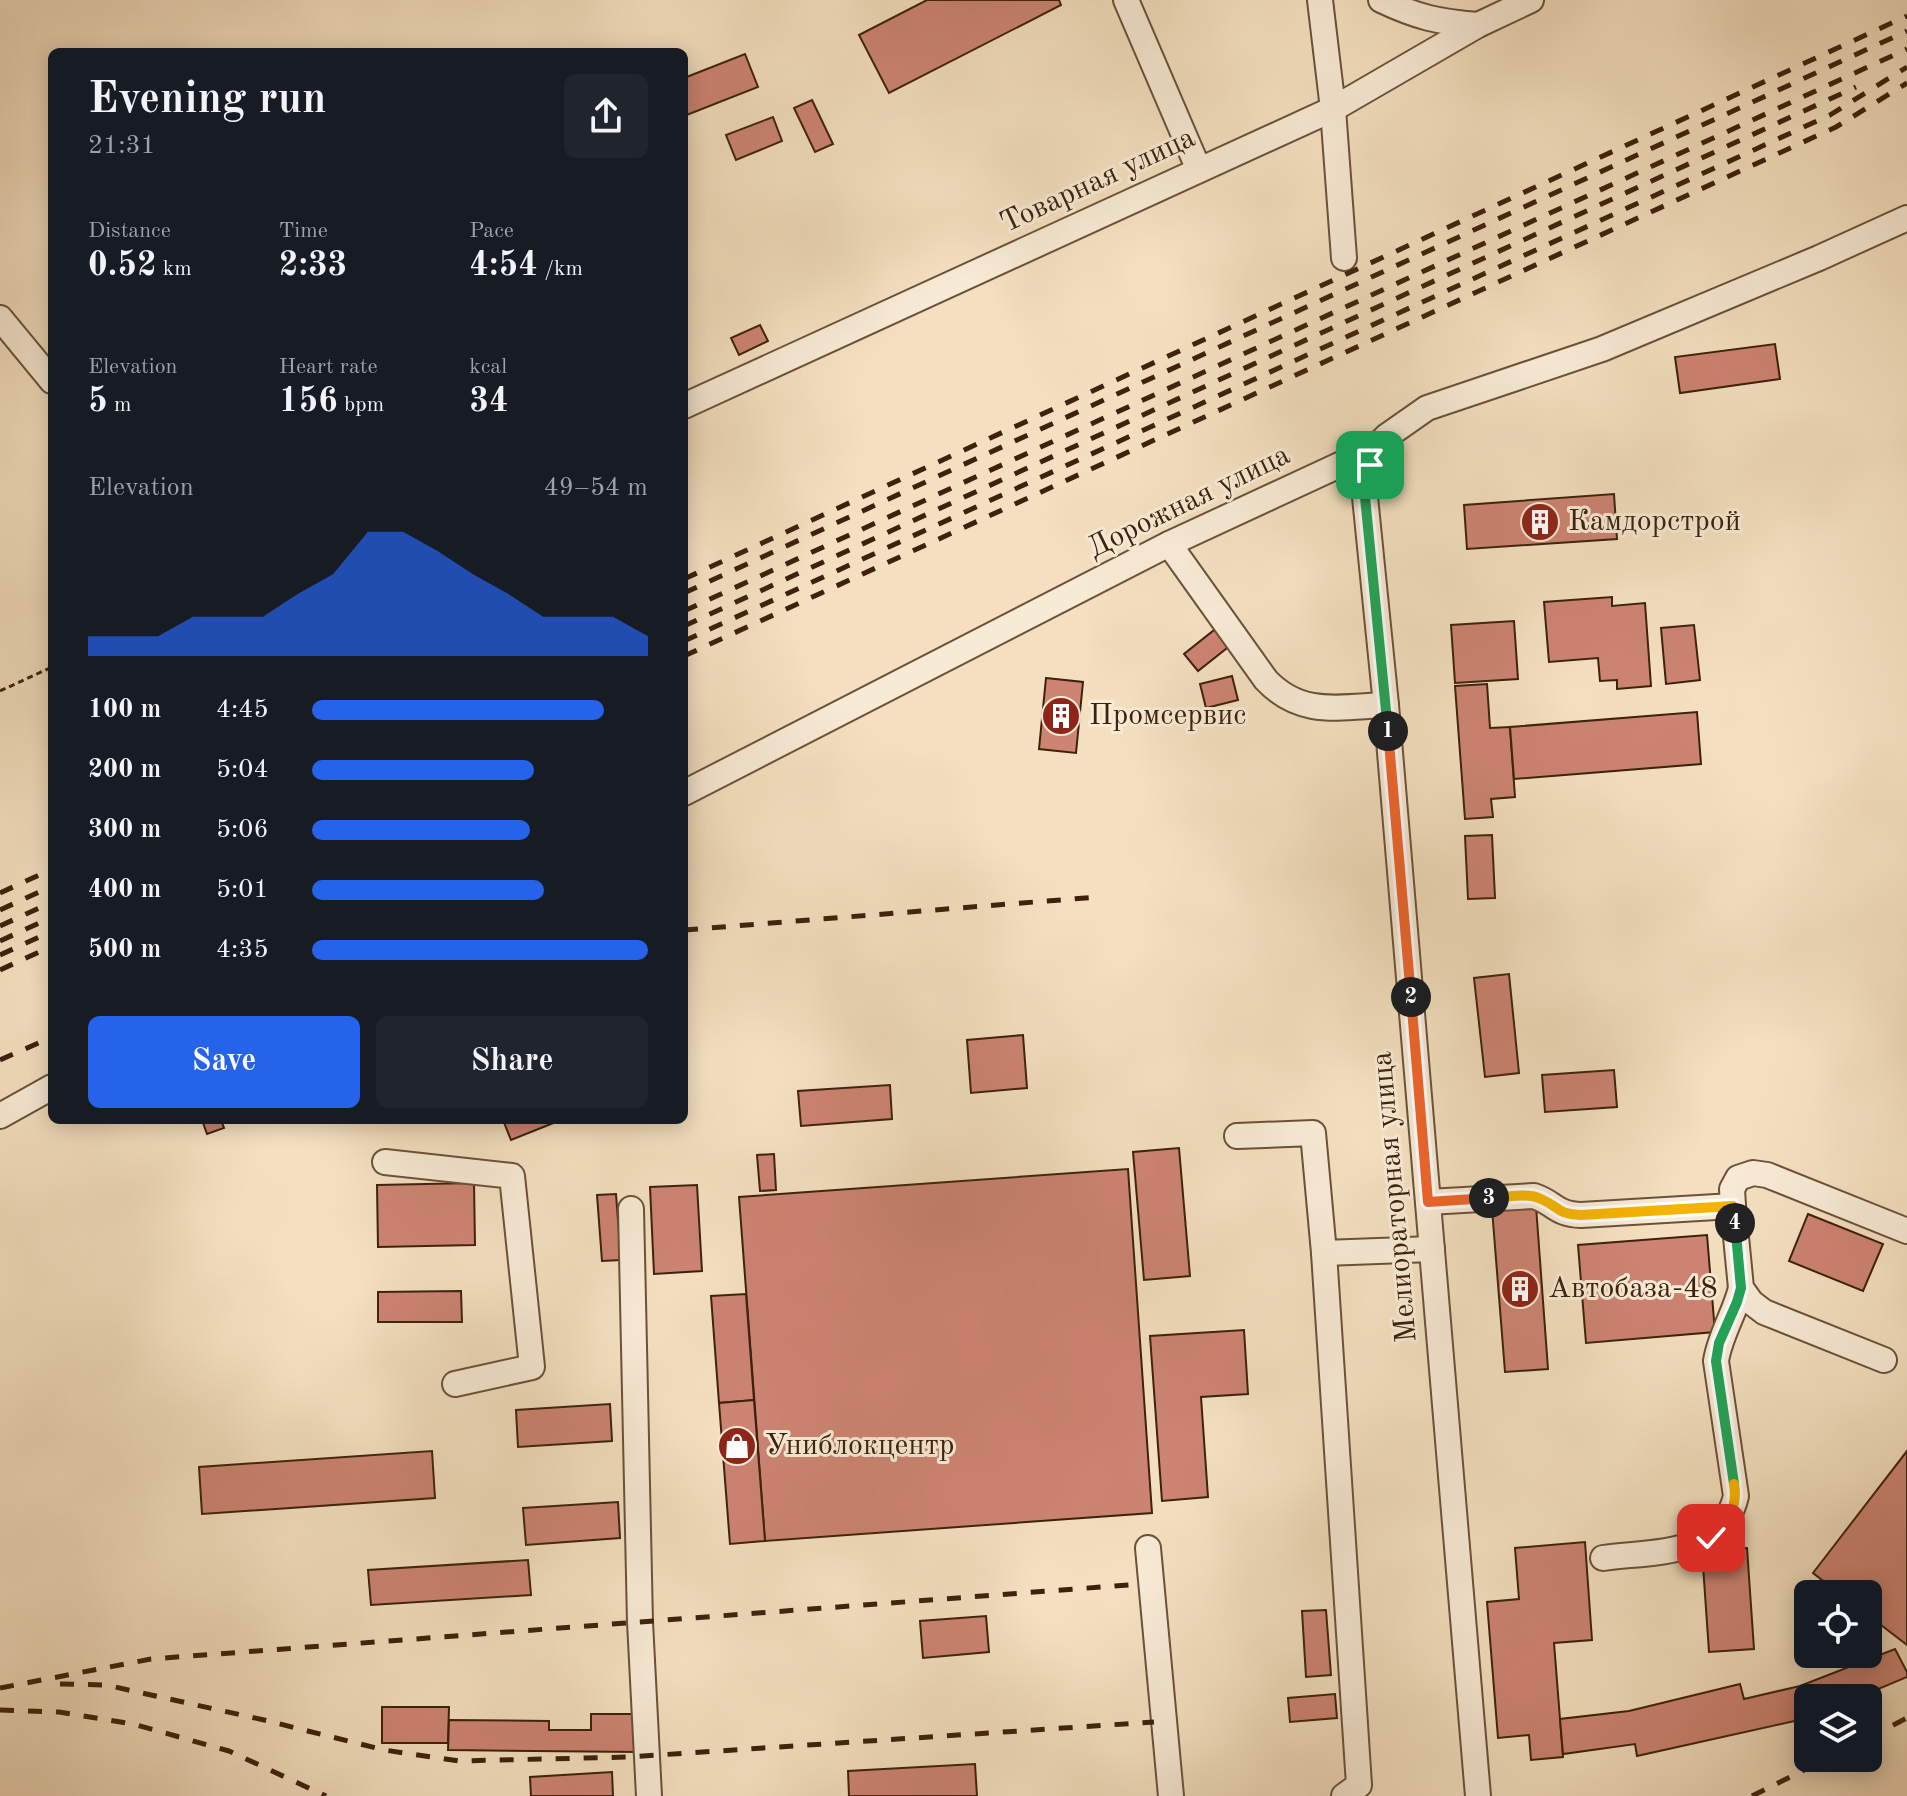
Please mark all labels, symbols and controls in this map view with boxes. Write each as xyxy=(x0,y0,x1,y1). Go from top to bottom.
button: share xyxy=(564,74,648,158)
text: Evening run xyxy=(88,78,326,122)
street label: Товарная улица xyxy=(996,123,1200,239)
text: 21:31 xyxy=(88,133,156,159)
text: Distance xyxy=(88,220,171,242)
text: Time xyxy=(279,220,328,242)
text: Pace xyxy=(469,220,514,242)
text: 0.52 xyxy=(88,249,157,283)
text: 2:33 xyxy=(279,249,347,283)
text: 4:54 xyxy=(469,249,538,283)
text: km xyxy=(157,258,192,280)
text: /km xyxy=(538,258,583,280)
text: Elevation xyxy=(88,356,178,378)
text: Heart rate xyxy=(279,356,378,378)
text: kcal xyxy=(469,356,507,378)
text: 5 xyxy=(88,385,108,419)
text: 156 xyxy=(279,385,338,419)
text: 34 xyxy=(469,385,509,419)
text: m xyxy=(108,394,131,416)
text: bpm xyxy=(338,394,384,416)
pin xyxy=(1336,431,1404,499)
street label: Дорожная улица xyxy=(1083,440,1295,564)
icon: arrive xyxy=(1348,443,1392,487)
text: Elevation xyxy=(88,475,194,501)
text: 49–54 m xyxy=(544,475,648,501)
building icon: Камдорстрой xyxy=(1519,501,1561,543)
place label: Камдорстрой xyxy=(1568,507,1741,537)
building icon: Промсервис xyxy=(1040,695,1082,737)
text: 100 m xyxy=(88,697,161,723)
text: 4:45 xyxy=(216,697,269,723)
place label: Промсервис xyxy=(1089,701,1246,731)
pin: 1 xyxy=(1368,711,1408,751)
text: 1 xyxy=(1382,720,1394,742)
text: 200 m xyxy=(88,757,161,783)
text: 5:04 xyxy=(216,757,269,783)
text: 300 m xyxy=(88,817,161,843)
text: 5:06 xyxy=(216,817,269,843)
text: 400 m xyxy=(88,877,161,903)
text: 5:01 xyxy=(216,877,269,903)
text: 500 m xyxy=(88,937,161,963)
text: 4:35 xyxy=(216,937,269,963)
pin: 2 xyxy=(1391,977,1431,1017)
text: 2 xyxy=(1405,986,1417,1008)
button: Save xyxy=(88,1016,360,1108)
button: Share xyxy=(376,1016,648,1108)
street label: Мелиораторная улица xyxy=(1367,1050,1423,1344)
pin: 3 xyxy=(1469,1178,1509,1218)
text: 3 xyxy=(1483,1187,1495,1209)
pin: 4 xyxy=(1715,1203,1755,1243)
text: 4 xyxy=(1729,1212,1741,1234)
building icon: Автобаза-48 xyxy=(1499,1268,1541,1310)
place label: Автобаза-48 xyxy=(1548,1274,1718,1304)
shop icon: Униблокцентр xyxy=(716,1425,758,1467)
place label: Униблокцентр xyxy=(765,1431,954,1461)
pin xyxy=(1677,1504,1745,1572)
icon: check xyxy=(1689,1516,1733,1560)
map controls xyxy=(1794,1580,1882,1772)
button: locate xyxy=(1794,1580,1882,1668)
button: layers xyxy=(1794,1684,1882,1772)

